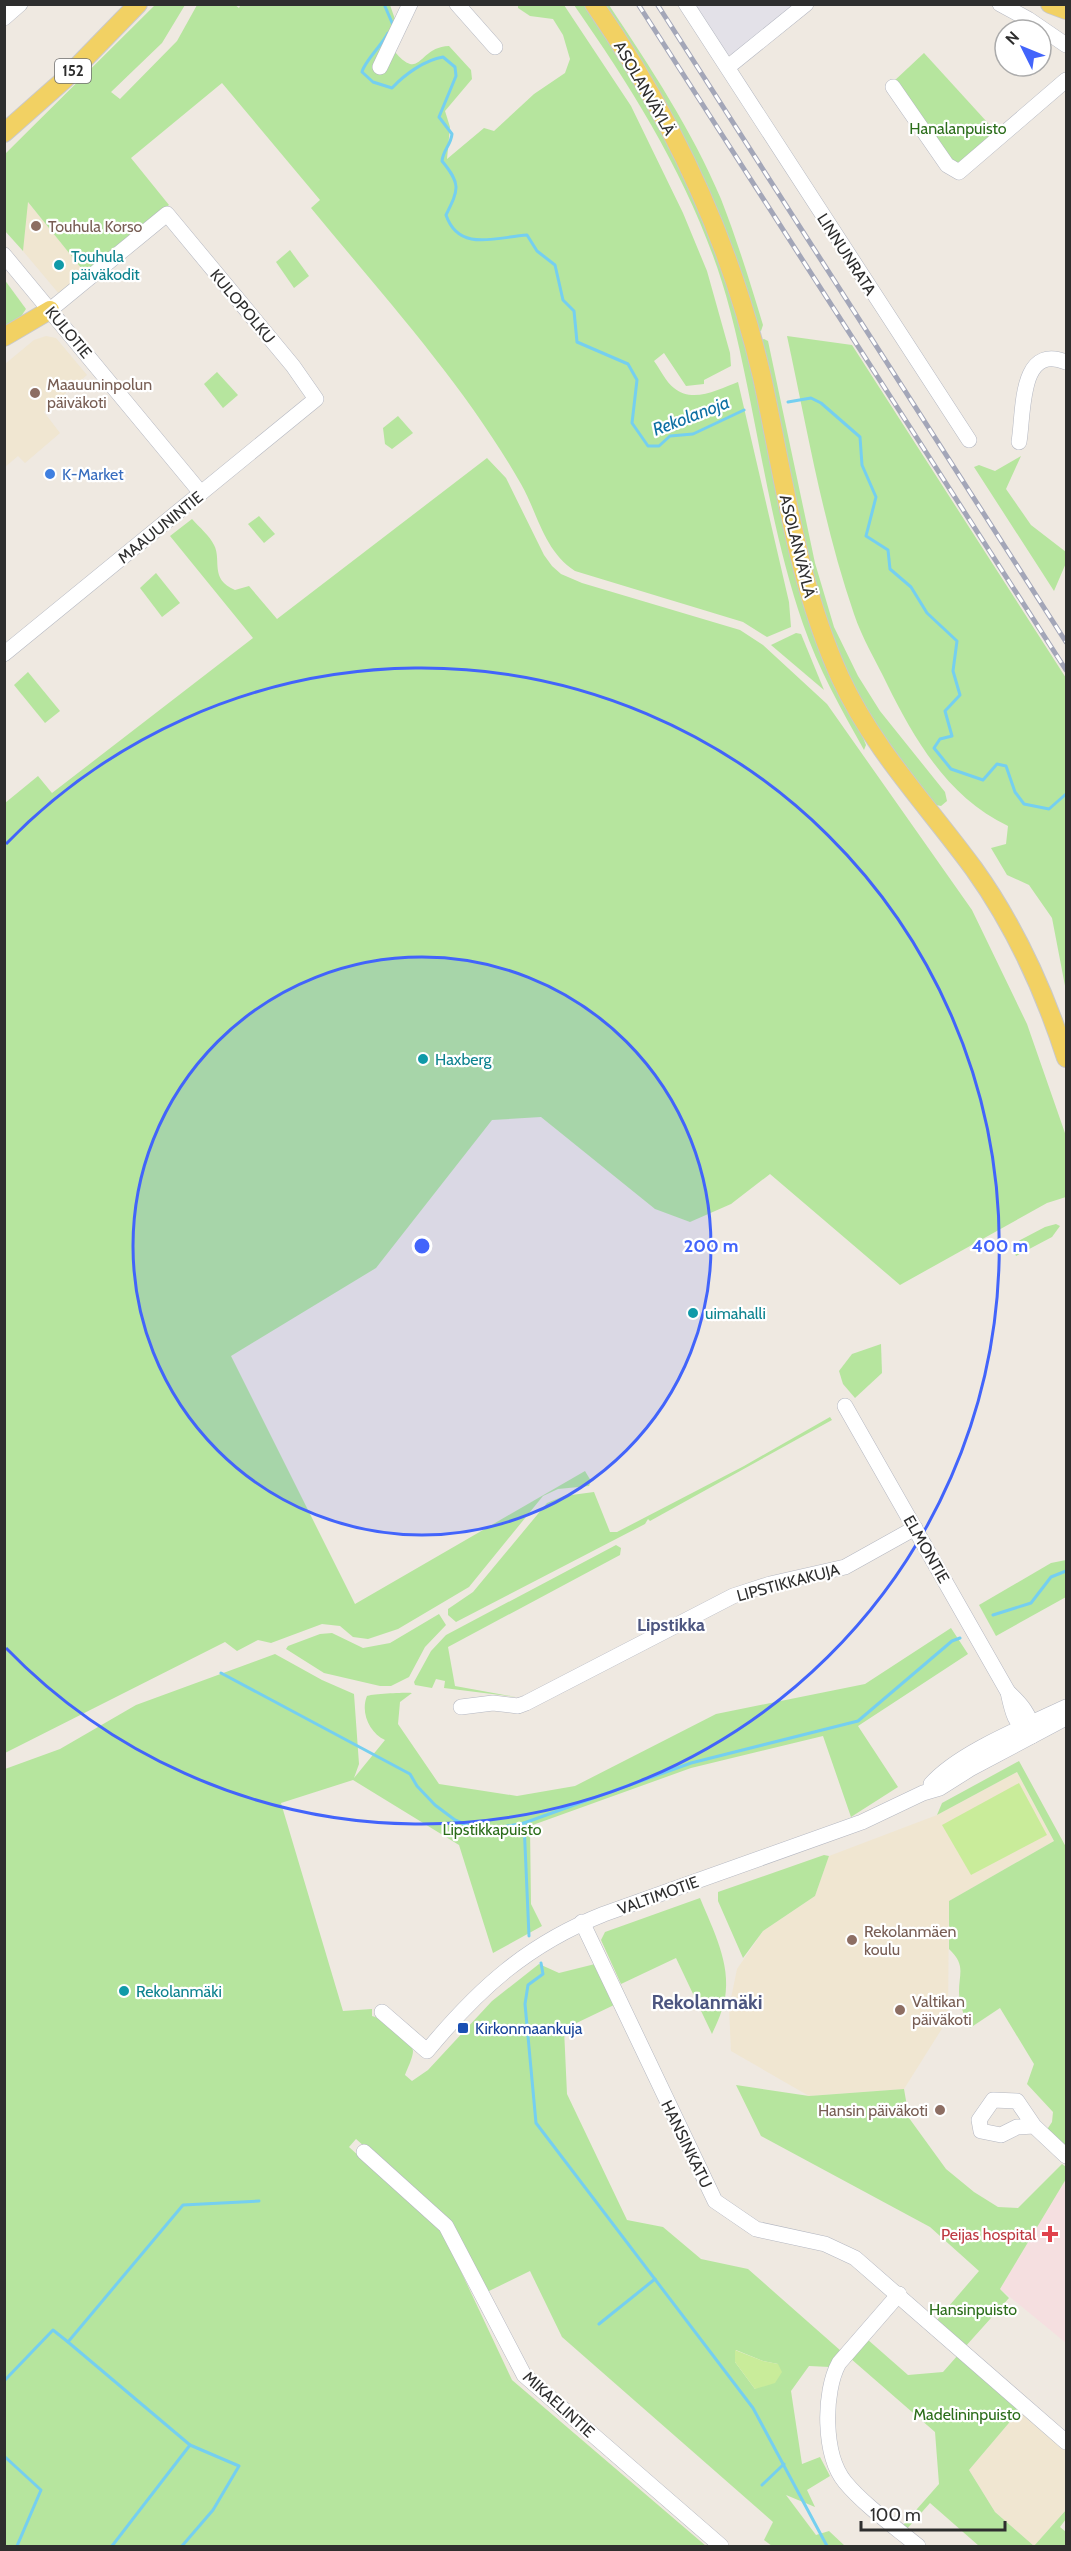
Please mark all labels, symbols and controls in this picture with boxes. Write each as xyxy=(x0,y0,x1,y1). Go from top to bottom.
north arrow xyxy=(993,18,1053,78)
text: N xyxy=(1002,27,1023,49)
street label: ASOLANVÄYLÄ xyxy=(610,38,679,139)
road number: 152 xyxy=(55,59,91,83)
park label: Hanalanpuisto xyxy=(909,119,1007,138)
street label: LINNUNRATA xyxy=(813,210,880,299)
place label: Touhula Korso xyxy=(48,217,143,236)
marker: Touhula Korso xyxy=(29,219,43,233)
place label: Touhula päiväkodit xyxy=(71,247,140,284)
marker: Touhula päiväkodit xyxy=(52,258,66,272)
street label: KULOPOLKU xyxy=(206,265,279,347)
street label: KULOTIE xyxy=(42,303,96,362)
place label: Maauuninpolun päiväkoti xyxy=(47,375,152,412)
marker: Maauuninpolun päiväkoti xyxy=(28,386,42,400)
water label: Rekolanoja xyxy=(649,391,733,441)
place label: K-Market xyxy=(62,465,124,484)
marker: K-Market xyxy=(43,467,57,481)
street label: MAAUUNINTIE xyxy=(114,487,207,567)
street label: ASOLANVÄYLÄ xyxy=(776,493,820,600)
place label: Haxberg xyxy=(435,1050,492,1069)
marker: Haxberg xyxy=(416,1052,430,1066)
text: 200 m xyxy=(684,1235,738,1257)
text: 400 m xyxy=(972,1235,1028,1257)
centre of rings xyxy=(412,1236,432,1256)
place label: uimahalli xyxy=(705,1304,766,1323)
marker: uimahalli xyxy=(686,1306,700,1320)
street label: ELMONTIE xyxy=(900,1512,954,1587)
street label: LIPSTIKKAKUJA xyxy=(735,1560,842,1605)
district label: Lipstikka xyxy=(637,1614,705,1636)
park label: Lipstikkapuisto xyxy=(442,1820,542,1839)
street label: VALTIMOTIE xyxy=(615,1872,701,1919)
place label: Rekolanmäen koulu xyxy=(864,1922,956,1959)
marker: Rekolanmäen koulu xyxy=(845,1933,859,1947)
place label: Rekolanmäki xyxy=(136,1982,222,2001)
marker: Rekolanmäki xyxy=(117,1984,131,1998)
district label: Rekolanmäki xyxy=(651,1990,763,2014)
place label: Valtikan päiväkoti xyxy=(912,1992,972,2029)
marker: Valtikan päiväkoti xyxy=(893,2003,907,2017)
place label: Kirkonmaankuja xyxy=(475,2019,583,2038)
marker: Kirkonmaankuja xyxy=(456,2021,470,2035)
street label: HANSINKATU xyxy=(657,2097,716,2191)
place label: Hansin päiväkoti xyxy=(818,2101,928,2120)
marker: Hansin päiväkoti xyxy=(933,2103,947,2117)
place label: Peijas hospital xyxy=(941,2225,1036,2244)
marker: Peijas hospital xyxy=(1041,2225,1059,2243)
park label: Hansinpuisto xyxy=(929,2300,1017,2319)
street label: MIKAELINTIE xyxy=(519,2367,598,2441)
park label: Madelininpuisto xyxy=(913,2405,1021,2424)
scale bar xyxy=(861,2494,1005,2532)
text: 100 m xyxy=(870,2504,921,2526)

